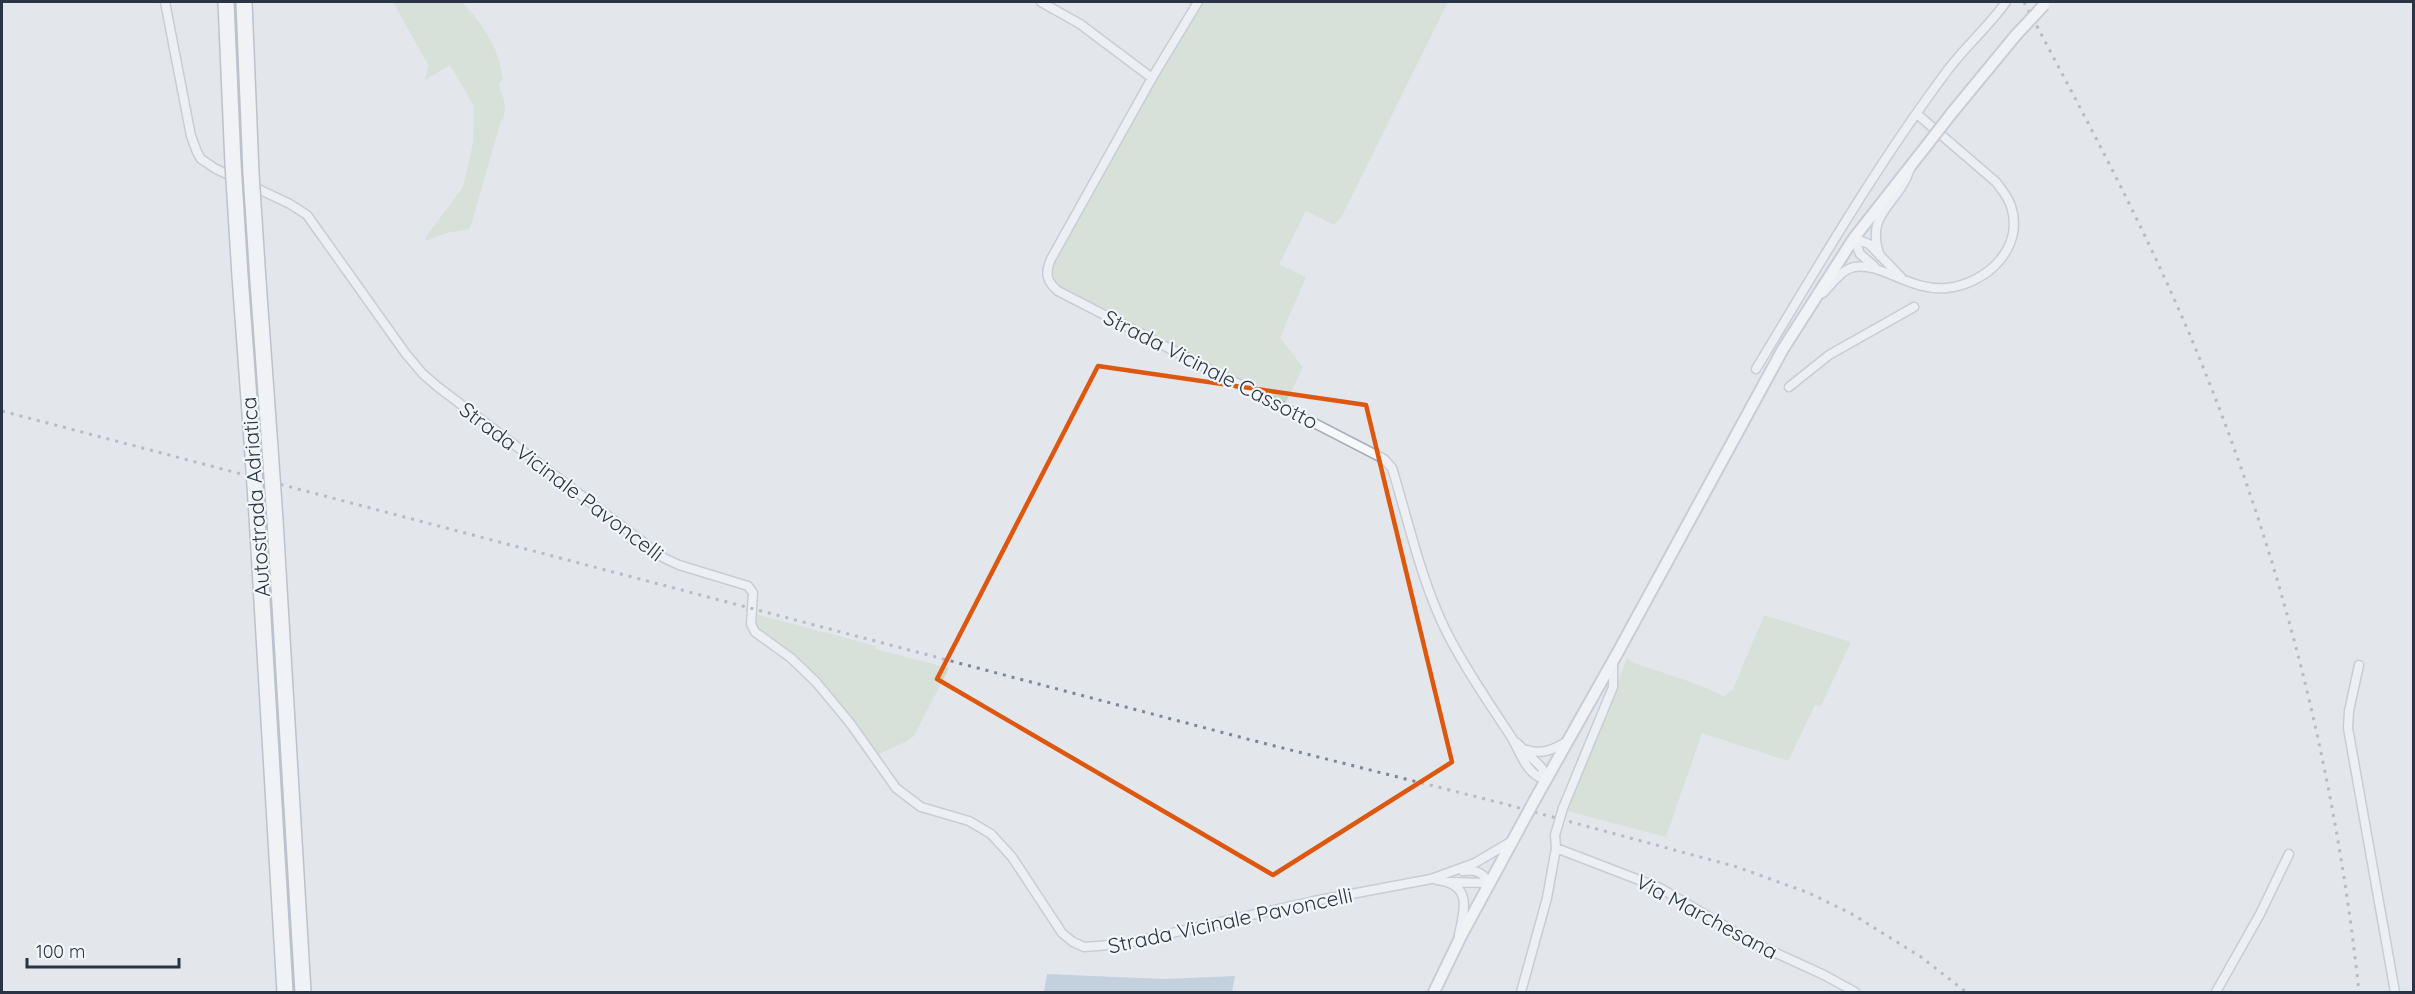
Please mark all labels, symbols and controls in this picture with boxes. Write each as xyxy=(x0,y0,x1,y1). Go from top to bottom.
street label: Strada Vicinale Cassotto xyxy=(1099,304,1323,434)
street label: Autostrada Adriatica xyxy=(235,396,275,598)
street label: Strada Vicinale Pavoncelli xyxy=(455,396,669,566)
street label: Via Marchesana xyxy=(1632,868,1782,964)
street label: Strada Vicinale Pavoncelli xyxy=(1105,881,1355,959)
scale bar xyxy=(27,931,178,969)
text: 100 m xyxy=(36,940,85,963)

